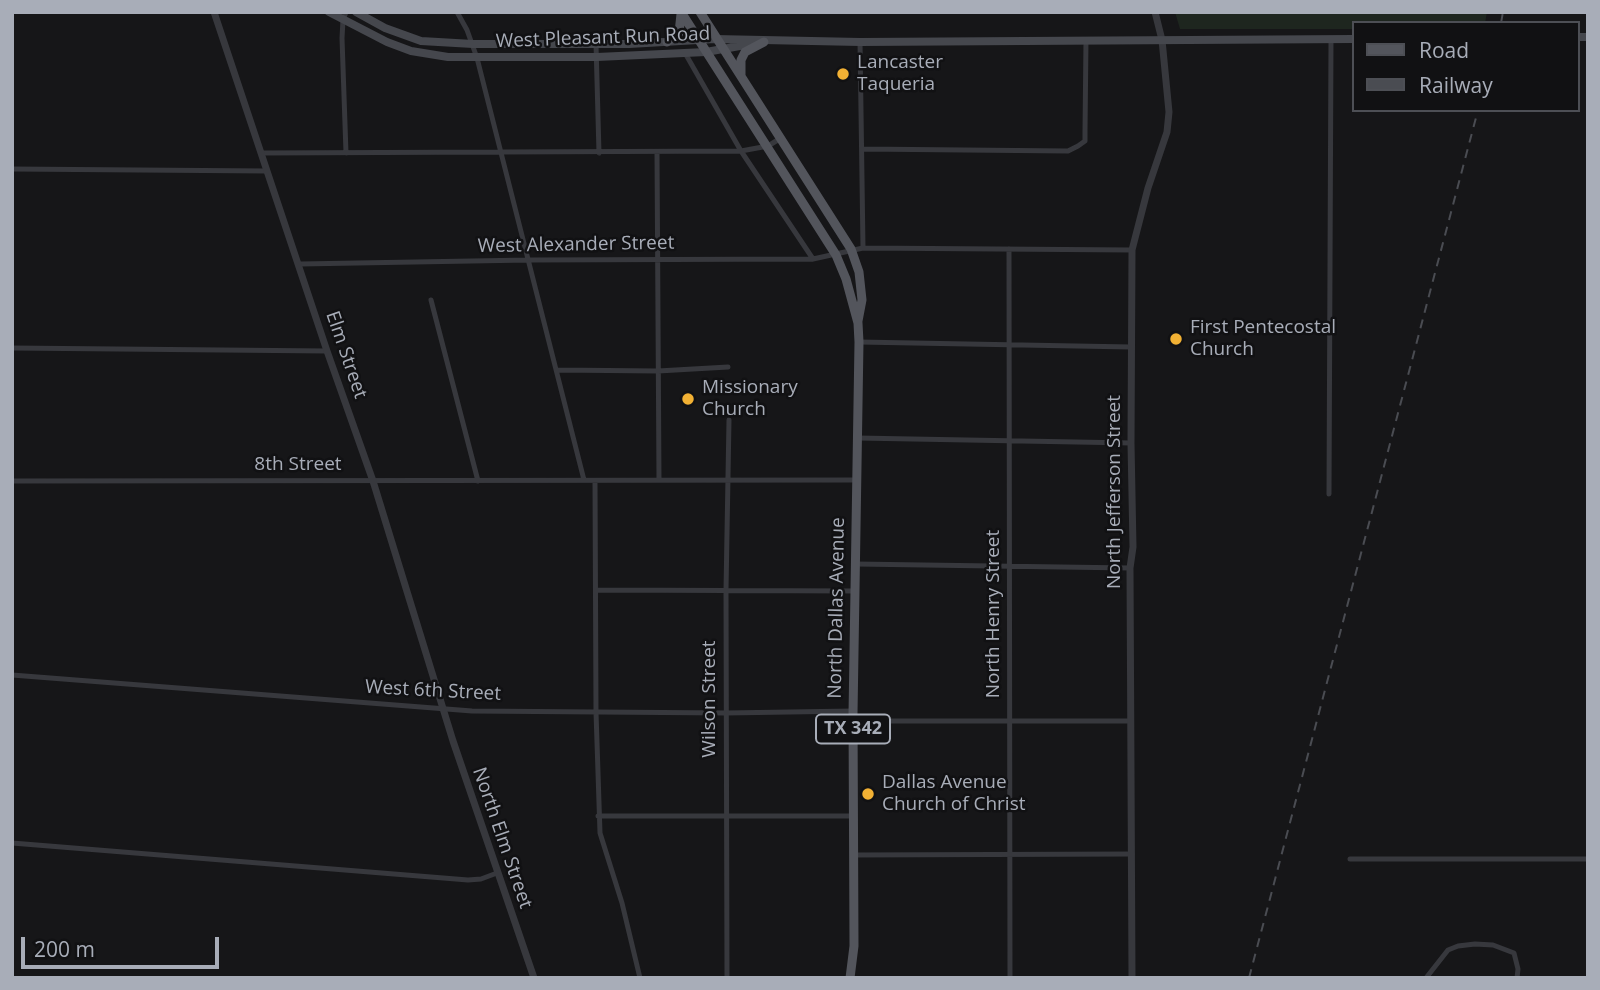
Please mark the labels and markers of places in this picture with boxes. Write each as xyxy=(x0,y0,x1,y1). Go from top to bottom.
place label: Lancaster Taqueria xyxy=(857,52,943,96)
marker: Lancaster Taqueria xyxy=(835,66,851,82)
place label: First Pentecostal Church xyxy=(1190,317,1336,361)
marker: First Pentecostal Church xyxy=(1168,331,1184,347)
place label: Missionary Church xyxy=(702,377,798,421)
marker: Missionary Church xyxy=(680,391,696,407)
place label: Dallas Avenue Church of Christ xyxy=(882,772,1025,816)
marker: Dallas Avenue Church of Christ xyxy=(860,786,876,802)

